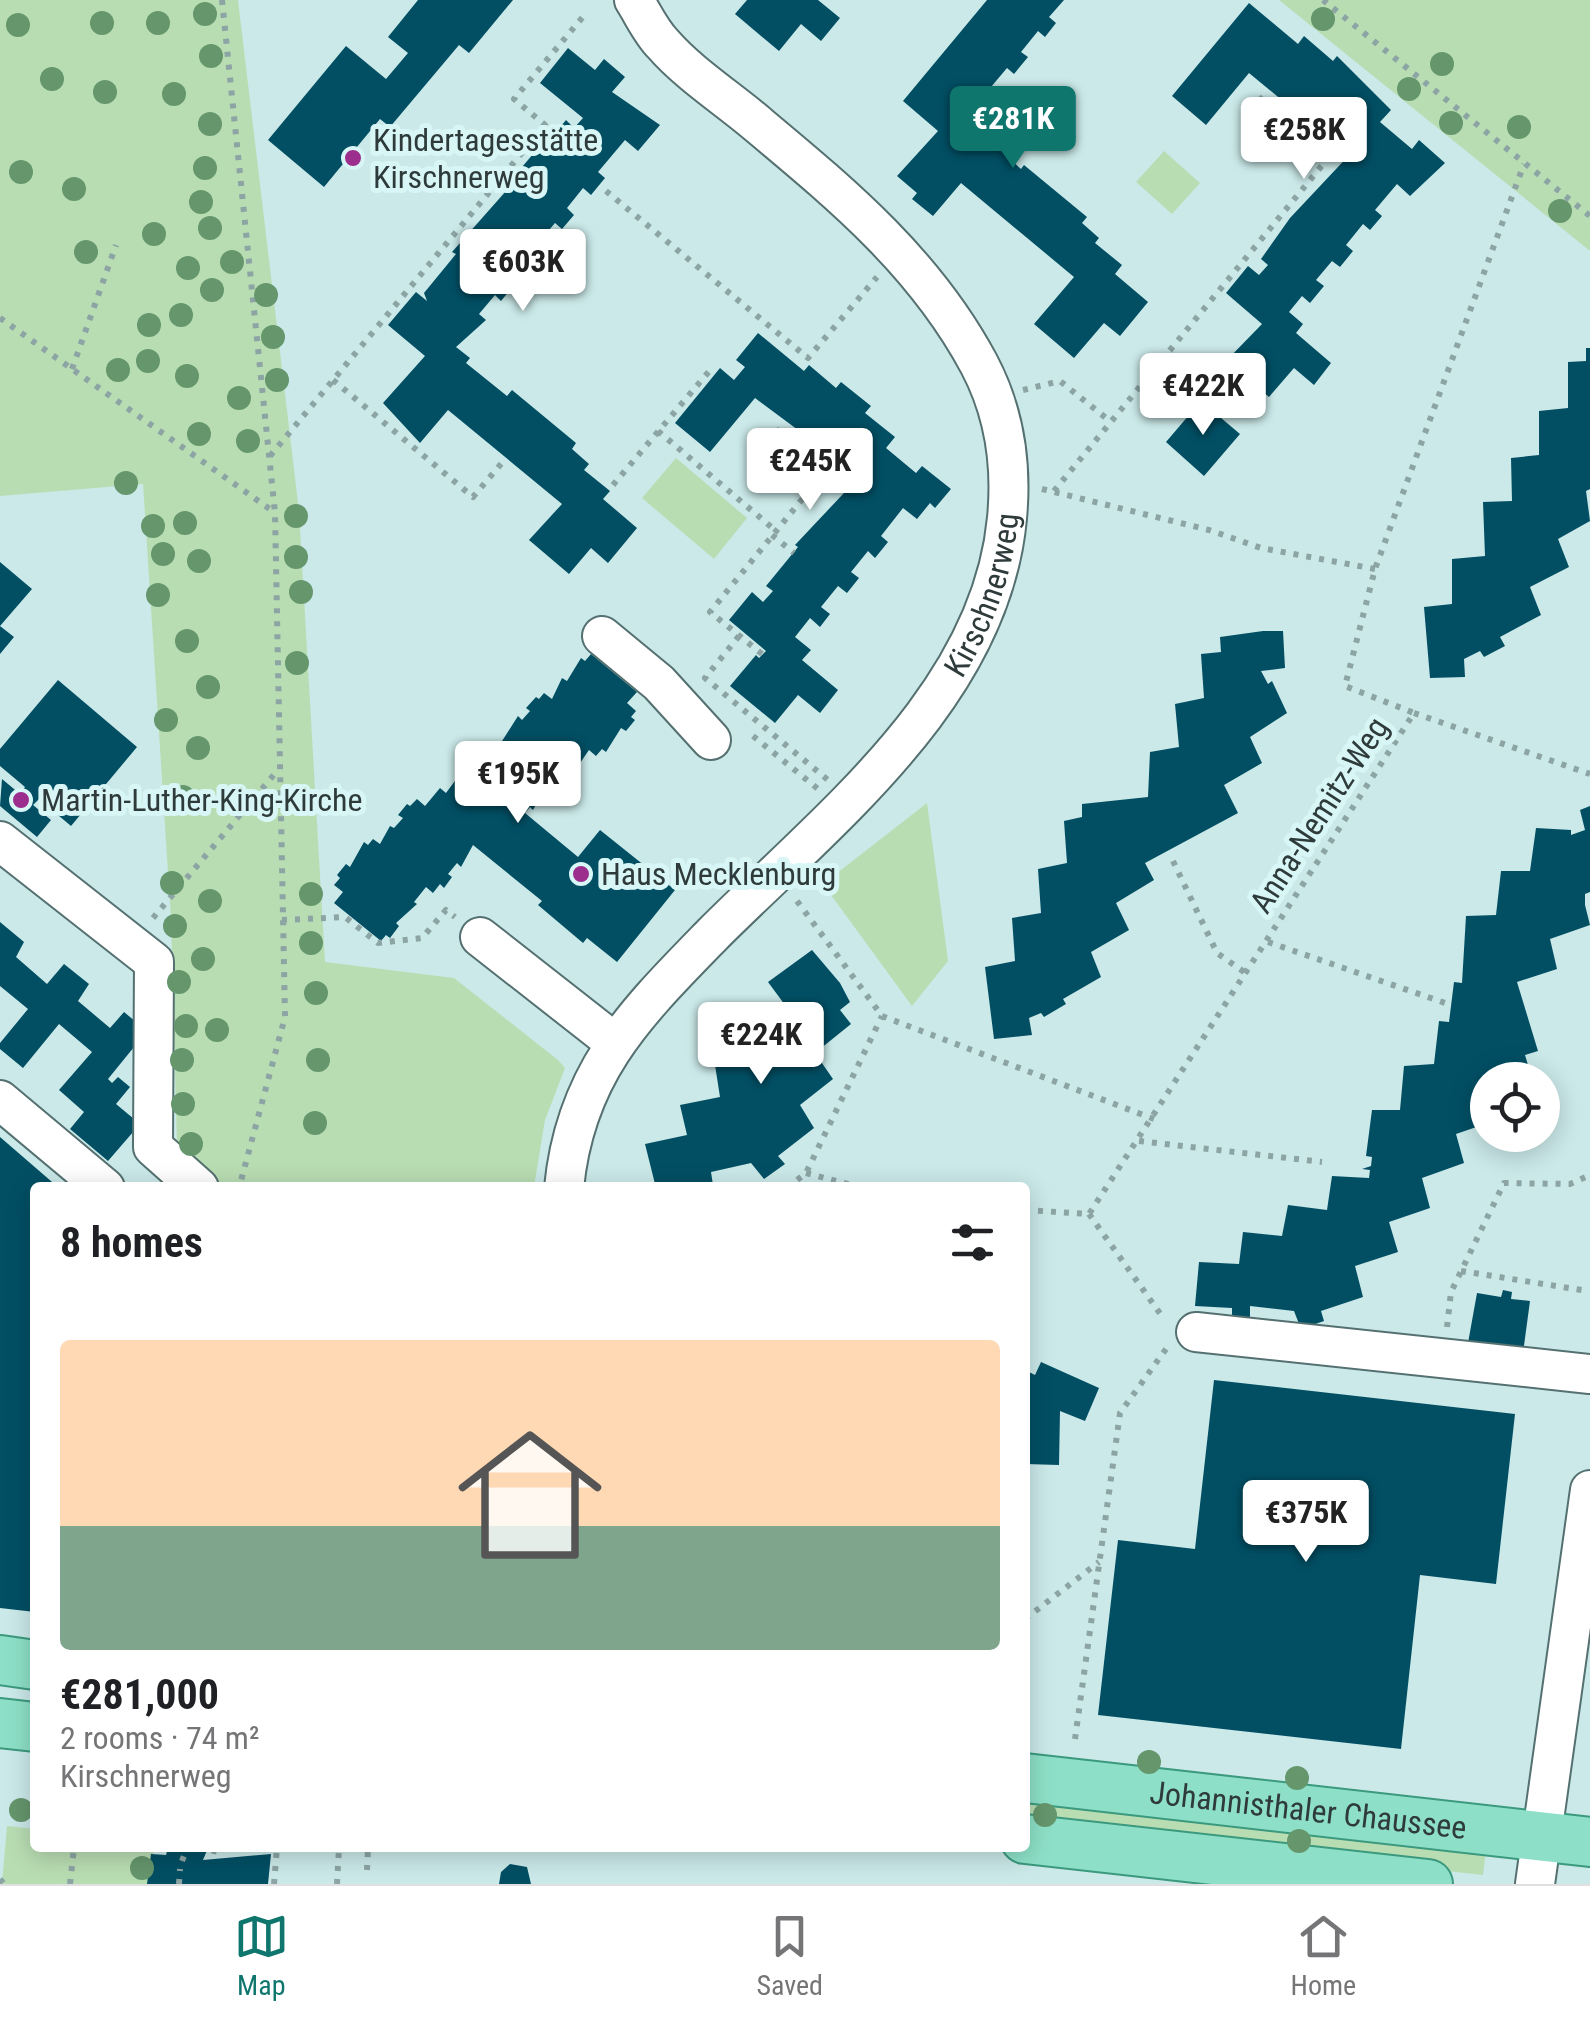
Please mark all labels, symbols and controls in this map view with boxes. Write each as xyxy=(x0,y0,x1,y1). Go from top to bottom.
pin: €281K xyxy=(943,86,1083,171)
pin: €258K xyxy=(1234,97,1374,182)
text: €281K xyxy=(972,99,1054,137)
text: €258K xyxy=(1263,110,1345,148)
place label: Kindertagesstätte Kirschnerweg xyxy=(373,121,598,196)
marker: Kindertagesstätte Kirschnerweg xyxy=(342,147,364,169)
pin: €603K xyxy=(453,229,593,314)
text: €603K xyxy=(482,242,564,280)
pin: €422K xyxy=(1133,353,1273,438)
text: €422K xyxy=(1162,366,1244,404)
pin: €245K xyxy=(740,428,880,513)
text: €245K xyxy=(769,441,851,479)
street label: Kirschnerweg xyxy=(936,511,1026,683)
street label: Anna-Nemitz-Weg xyxy=(1242,710,1396,920)
pin: €195K xyxy=(448,741,588,826)
text: €195K xyxy=(477,754,559,792)
place label: Martin-Luther-King-Kirche xyxy=(41,781,362,819)
marker: Martin-Luther-King-Kirche xyxy=(10,789,32,811)
place label: Haus Mecklenburg xyxy=(601,855,836,893)
marker: Haus Mecklenburg xyxy=(570,863,592,885)
pin: €224K xyxy=(691,1002,831,1087)
text: €224K xyxy=(720,1015,802,1053)
map controls xyxy=(1470,1062,1560,1152)
button: locate xyxy=(1470,1062,1560,1152)
icon: filters xyxy=(945,1215,1000,1270)
text: 8 homes xyxy=(60,1218,203,1267)
icon: home xyxy=(440,1405,620,1585)
pin: €375K xyxy=(1236,1480,1376,1565)
text: €375K xyxy=(1265,1493,1347,1531)
text: €281,000 xyxy=(60,1670,219,1719)
text: 2 rooms · 74 m² xyxy=(60,1719,259,1757)
text: Kirschnerweg xyxy=(60,1757,231,1795)
street label: Johannisthaler Chaussee xyxy=(1148,1773,1469,1847)
tab: Map xyxy=(234,1909,289,2002)
tab: Saved xyxy=(756,1909,823,2002)
tab: Home xyxy=(1291,1909,1356,2002)

